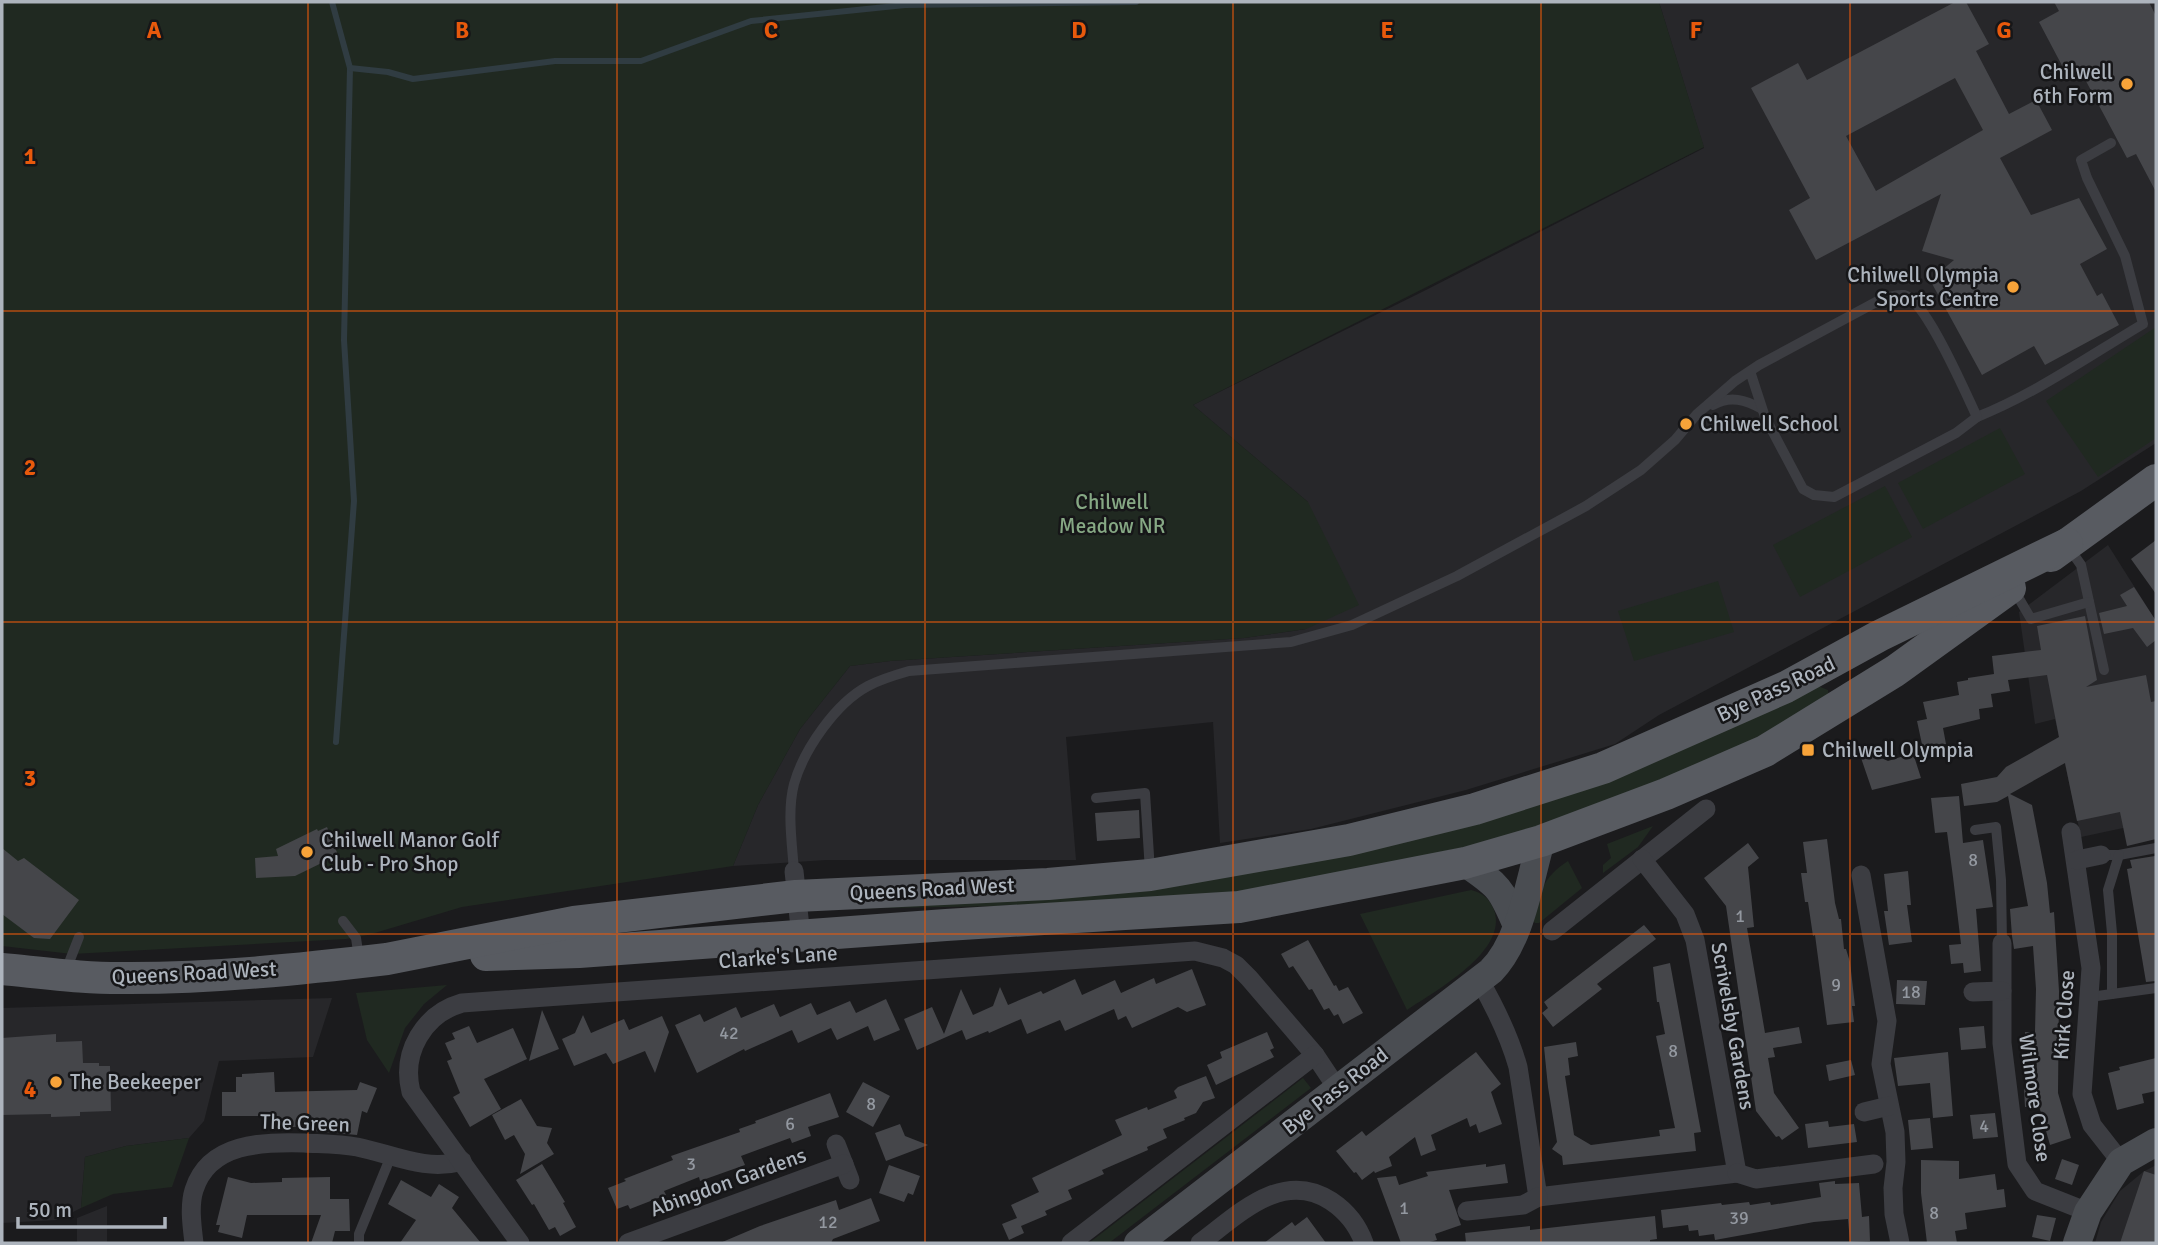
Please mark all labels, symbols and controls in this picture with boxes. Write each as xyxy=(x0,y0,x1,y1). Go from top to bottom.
text: A xyxy=(147,16,162,45)
text: B xyxy=(455,16,469,45)
text: C xyxy=(764,16,778,45)
text: D xyxy=(1071,16,1087,45)
text: E xyxy=(1380,16,1394,45)
text: F xyxy=(1690,16,1702,45)
text: G xyxy=(1996,16,2012,45)
place label: Chilwell 6th Form xyxy=(2033,59,2113,109)
marker: Chilwell 6th Form xyxy=(2119,76,2135,92)
text: 1 xyxy=(24,142,36,171)
place label: Chilwell Olympia Sports Centre xyxy=(1847,262,1999,312)
marker: Chilwell Olympia Sports Centre xyxy=(2005,279,2021,295)
place label: Chilwell School xyxy=(1700,411,1839,437)
marker: Chilwell School xyxy=(1678,416,1694,432)
text: 2 xyxy=(24,453,36,482)
park label: Chilwell Meadow NR xyxy=(1059,489,1165,539)
street label: Bye Pass Road xyxy=(1713,650,1839,728)
place label: Chilwell Olympia xyxy=(1822,737,1974,763)
marker: Chilwell Olympia xyxy=(1800,742,1816,758)
text: 3 xyxy=(24,764,36,793)
place label: Chilwell Manor Golf Club - Pro Shop xyxy=(321,827,500,877)
marker: Chilwell Manor Golf Club - Pro Shop xyxy=(299,844,315,860)
house number: 8 xyxy=(1968,849,1978,871)
street label: Queens Road West xyxy=(849,872,1015,906)
house number: 1 xyxy=(1735,905,1745,927)
street label: Clarke's Lane xyxy=(718,940,838,974)
street label: Scrivelsby Gardens xyxy=(1705,940,1761,1112)
street label: Queens Road West xyxy=(111,956,277,990)
street label: Kirk Close xyxy=(2048,969,2080,1061)
house number: 9 xyxy=(1831,974,1841,996)
house number: 18 xyxy=(1901,981,1921,1003)
house number: 42 xyxy=(719,1022,739,1044)
street label: Wilmore Close xyxy=(2013,1032,2057,1164)
house number: 8 xyxy=(1668,1040,1678,1062)
street label: Bye Pass Road xyxy=(1277,1042,1393,1140)
place label: The Beekeeper xyxy=(70,1069,201,1095)
marker: The Beekeeper xyxy=(48,1074,64,1090)
text: 4 xyxy=(24,1075,36,1104)
house number: 8 xyxy=(866,1093,876,1115)
street label: The Green xyxy=(259,1108,351,1138)
house number: 6 xyxy=(785,1113,795,1135)
house number: 4 xyxy=(1979,1115,1989,1137)
street label: Abingdon Gardens xyxy=(646,1142,810,1222)
house number: 3 xyxy=(686,1153,696,1175)
scale bar xyxy=(18,1186,164,1230)
text: 50 m xyxy=(28,1197,72,1223)
house number: 1 xyxy=(1399,1197,1409,1219)
house number: 8 xyxy=(1929,1202,1939,1224)
house number: 39 xyxy=(1729,1207,1749,1229)
house number: 12 xyxy=(818,1211,838,1233)

